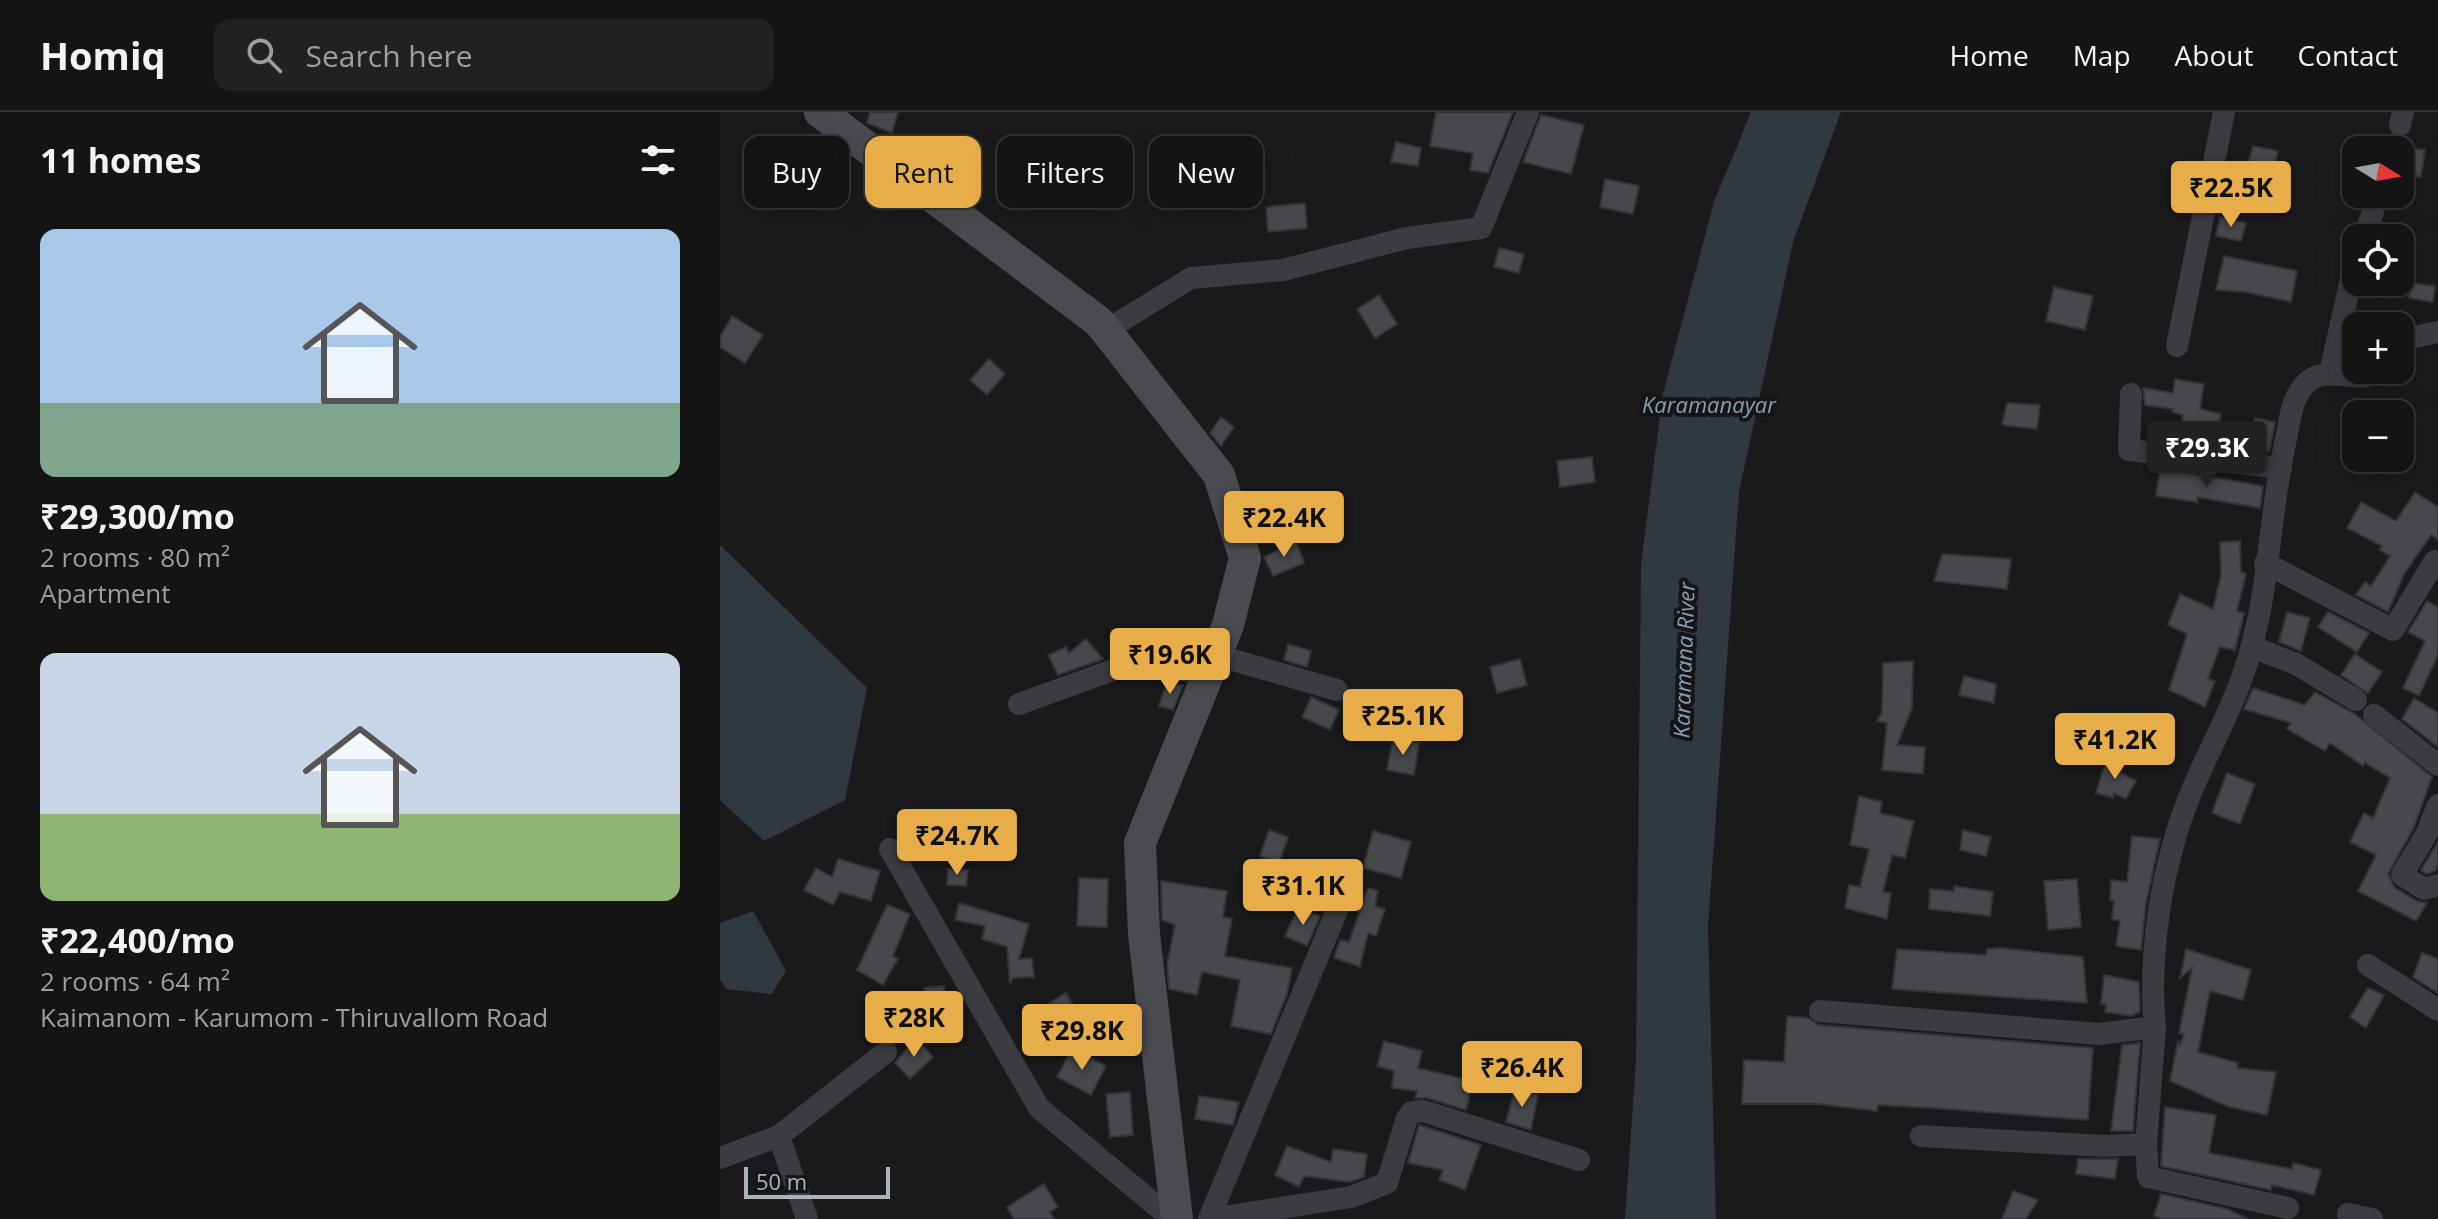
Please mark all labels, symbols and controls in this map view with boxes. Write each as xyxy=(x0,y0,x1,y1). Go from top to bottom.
search box xyxy=(214,19,774,91)
text: Homiq xyxy=(40,29,166,81)
icon: search xyxy=(242,33,286,77)
text: Search here xyxy=(306,35,473,76)
text: Home xyxy=(1950,36,2029,74)
text: Map xyxy=(2073,36,2131,74)
text: About xyxy=(2175,36,2253,74)
text: Contact xyxy=(2297,36,2398,74)
chip: Buy xyxy=(744,136,849,208)
chip: Rent xyxy=(865,136,981,208)
chip: Filters xyxy=(997,136,1133,208)
chip: New xyxy=(1149,136,1263,208)
north arrow xyxy=(2342,136,2414,208)
map controls xyxy=(2342,136,2414,472)
text: 11 homes xyxy=(40,137,201,183)
icon: filters xyxy=(636,138,680,182)
pin: ₹22.5K xyxy=(2166,161,2296,229)
text: ₹22.5K xyxy=(2189,169,2273,205)
button: locate xyxy=(2342,224,2414,296)
icon: home xyxy=(288,281,432,425)
button: + xyxy=(2342,312,2414,384)
water label: Karamanayar xyxy=(1642,389,1777,419)
button: − xyxy=(2342,400,2414,472)
pin: ₹29.3K xyxy=(2142,421,2272,489)
text: ₹29.3K xyxy=(2165,429,2249,465)
pin: ₹22.4K xyxy=(1219,491,1349,559)
text: ₹29,300/mo xyxy=(40,493,235,539)
text: ₹22.4K xyxy=(1242,499,1326,535)
text: 2 rooms · 80 m² xyxy=(40,539,230,575)
text: Apartment xyxy=(40,575,171,611)
water label: Karamana River xyxy=(1665,580,1701,739)
pin: ₹19.6K xyxy=(1105,628,1235,696)
text: ₹19.6K xyxy=(1128,636,1212,672)
pin: ₹25.1K xyxy=(1338,689,1468,757)
text: ₹25.1K xyxy=(1361,697,1445,733)
icon: home xyxy=(288,705,432,849)
pin: ₹41.2K xyxy=(2050,713,2180,781)
text: ₹41.2K xyxy=(2073,721,2157,757)
pin: ₹24.7K xyxy=(892,809,1022,877)
text: ₹24.7K xyxy=(915,817,999,853)
pin: ₹31.1K xyxy=(1238,859,1368,927)
text: ₹31.1K xyxy=(1261,867,1345,903)
text: ₹22,400/mo xyxy=(40,917,235,963)
text: 2 rooms · 64 m² xyxy=(40,963,230,999)
pin: ₹28K xyxy=(867,991,961,1059)
text: Kaimanom - Karumom - Thiruvallom Road xyxy=(40,999,548,1035)
text: ₹28K xyxy=(883,999,945,1035)
pin: ₹29.8K xyxy=(1017,1004,1147,1072)
text: ₹29.8K xyxy=(1040,1012,1124,1048)
pin: ₹26.4K xyxy=(1457,1041,1587,1109)
text: ₹26.4K xyxy=(1480,1049,1564,1085)
scale bar xyxy=(744,1163,890,1199)
text: 50 m xyxy=(756,1166,807,1196)

